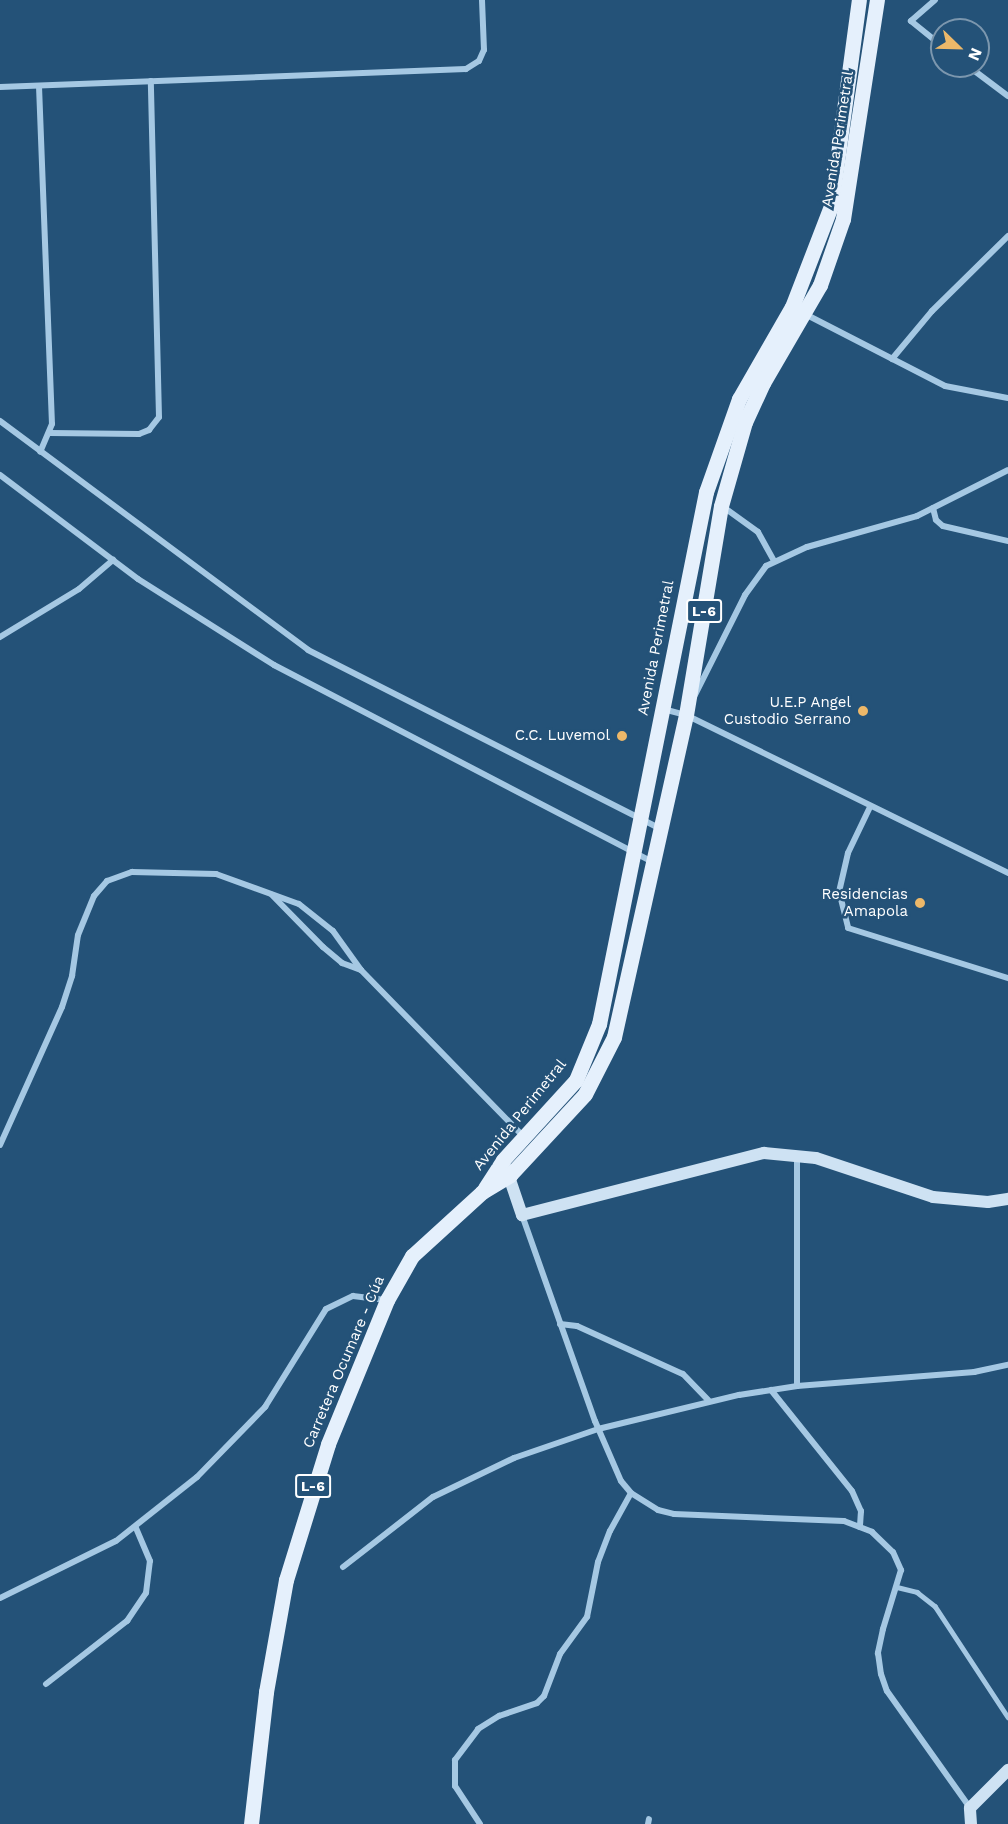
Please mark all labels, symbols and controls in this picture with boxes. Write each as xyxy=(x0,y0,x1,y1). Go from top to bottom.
north arrow xyxy=(930,18,990,78)
text: N xyxy=(964,45,986,64)
street label: Avenida Perimetral xyxy=(818,69,858,209)
street label: Avenida Perimetral xyxy=(634,579,678,717)
road number: L-6 xyxy=(686,600,722,622)
place label: U.E.P Angel Custodio Serrano xyxy=(724,693,851,728)
marker: U.E.P Angel Custodio Serrano xyxy=(856,704,870,718)
place label: C.C. Luvemol xyxy=(515,727,610,745)
marker: C.C. Luvemol xyxy=(615,729,629,743)
place label: Residencias Amapola xyxy=(822,885,908,920)
marker: Residencias Amapola xyxy=(913,896,927,910)
street label: Avenida Perimetral xyxy=(470,1056,570,1174)
street label: Carretera Ocumare - Cúa xyxy=(299,1273,389,1451)
road number: L-6 xyxy=(295,1475,331,1497)

